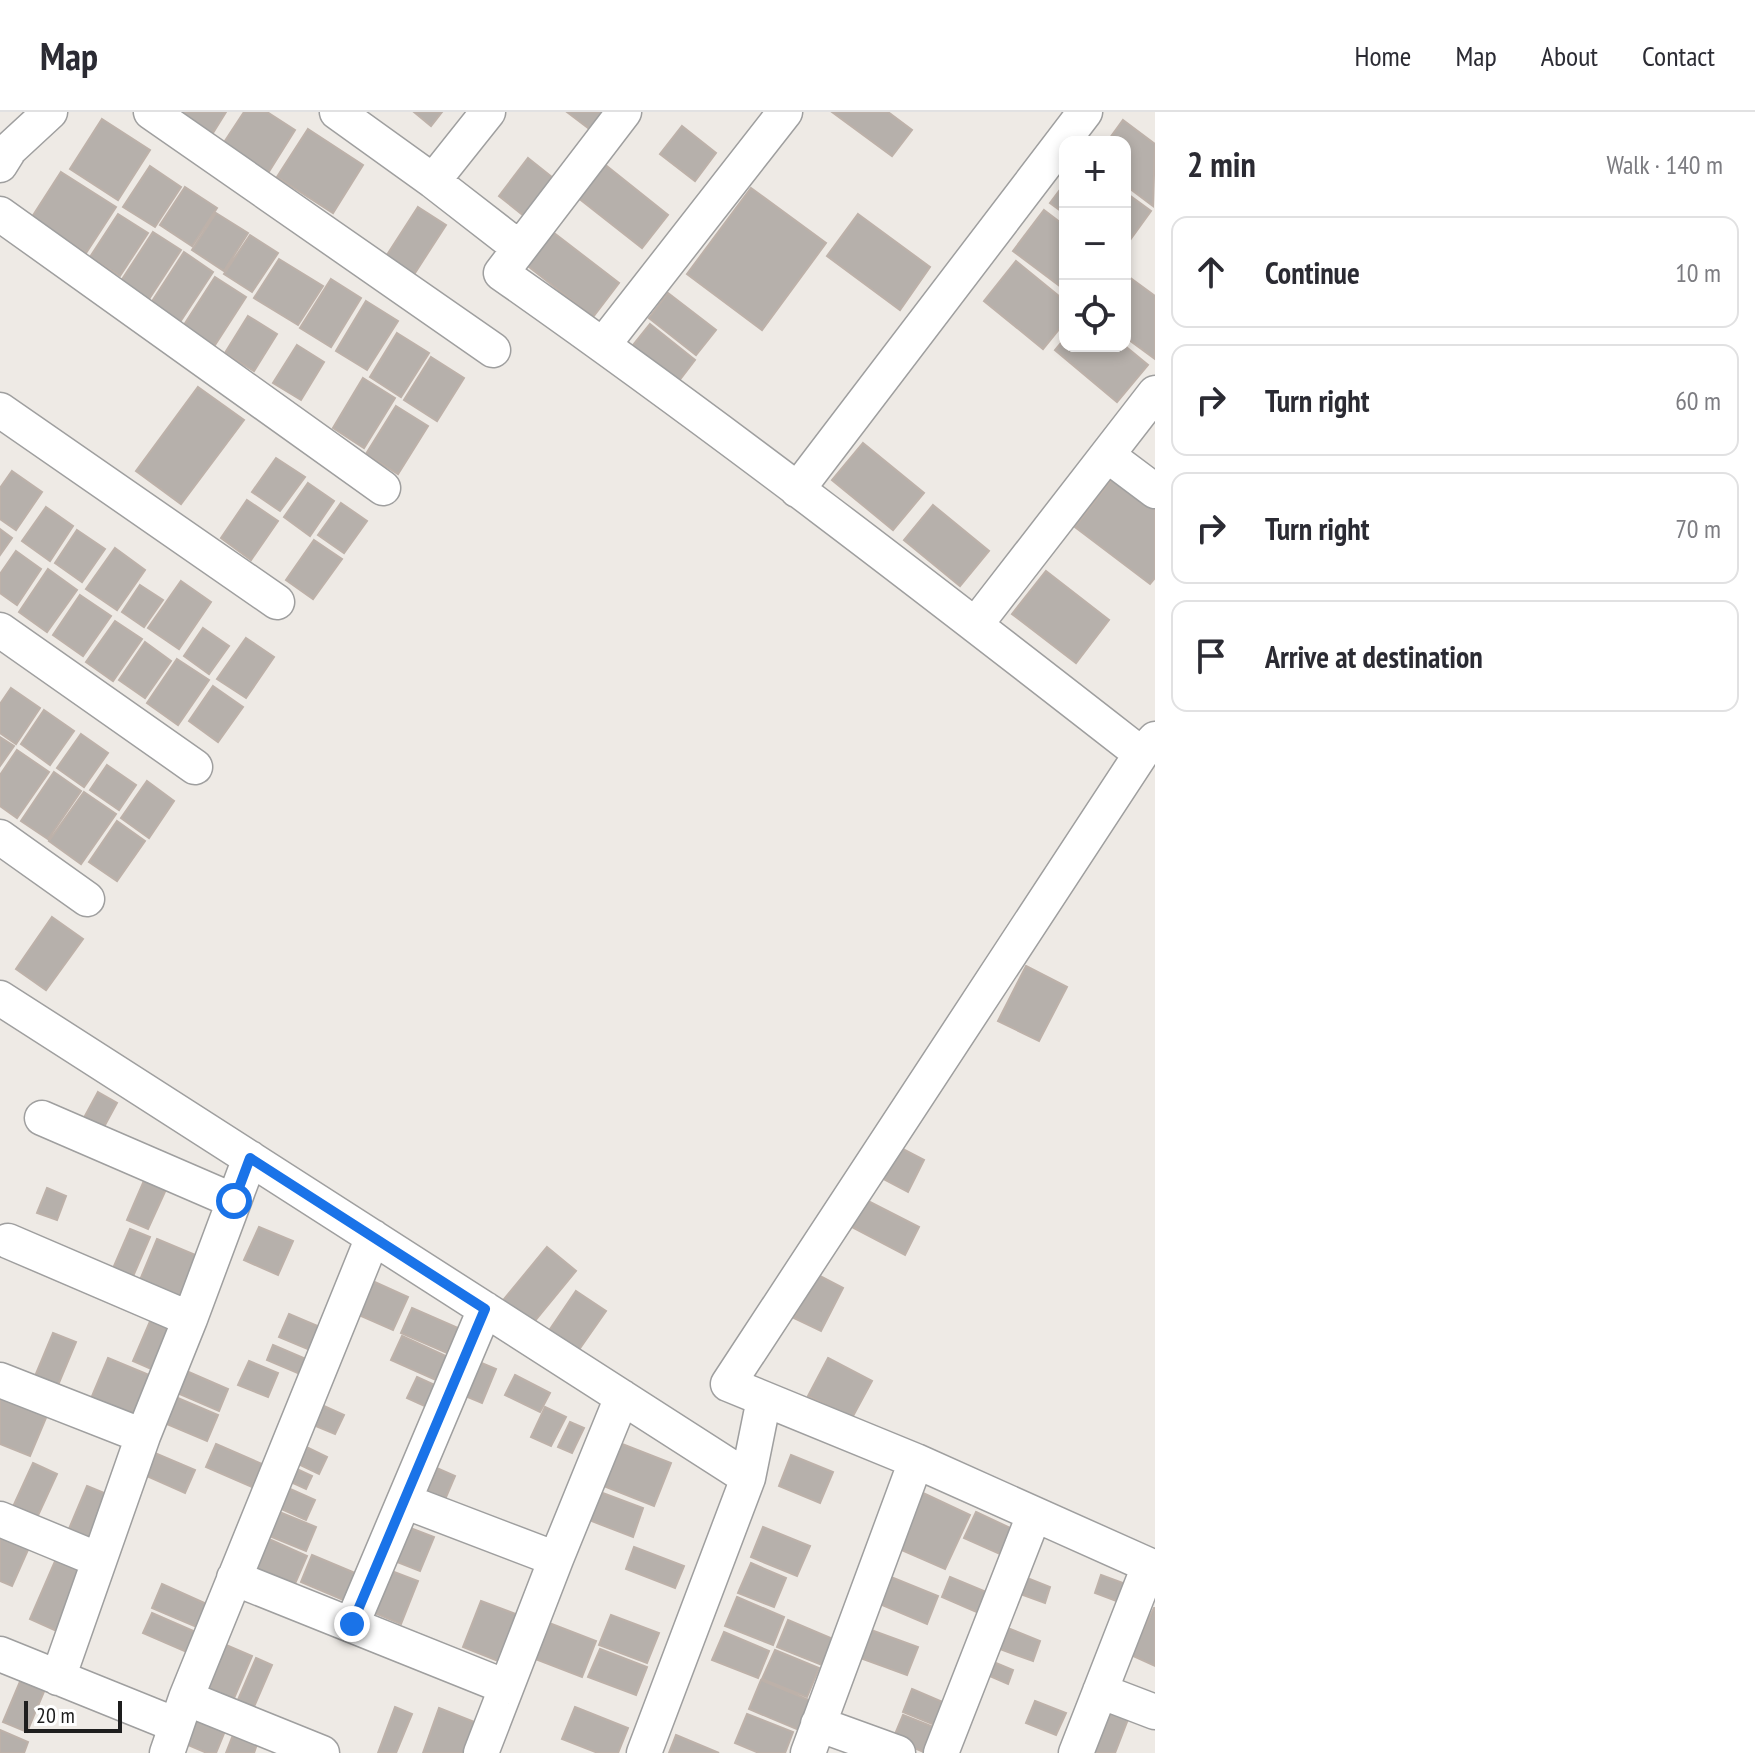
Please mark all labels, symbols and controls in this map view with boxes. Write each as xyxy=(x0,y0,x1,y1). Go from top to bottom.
text: Map xyxy=(40,31,98,80)
text: Home xyxy=(1355,37,1411,74)
text: Map xyxy=(1455,37,1497,74)
text: About xyxy=(1541,37,1598,74)
text: Contact xyxy=(1642,37,1715,74)
map controls xyxy=(1059,136,1131,352)
button: + xyxy=(1059,136,1131,208)
text: 2 min xyxy=(1187,142,1256,186)
text: Walk · 140 m xyxy=(1606,148,1723,181)
button: − xyxy=(1059,208,1131,280)
icon: ahead xyxy=(1189,250,1233,294)
text: Continue xyxy=(1265,253,1360,292)
text: 10 m xyxy=(1675,256,1721,289)
button: locate xyxy=(1059,280,1131,352)
icon: right xyxy=(1189,378,1233,422)
text: Turn right xyxy=(1265,381,1369,420)
text: 60 m xyxy=(1675,384,1721,417)
icon: right xyxy=(1189,506,1233,550)
text: Turn right xyxy=(1265,509,1369,548)
text: 70 m xyxy=(1675,512,1721,545)
icon: arrive xyxy=(1189,634,1233,678)
text: Arrive at destination xyxy=(1265,637,1483,676)
route start xyxy=(216,1183,252,1219)
route end xyxy=(334,1606,370,1642)
scale bar xyxy=(24,1697,122,1733)
text: 20 m xyxy=(36,1701,75,1729)

